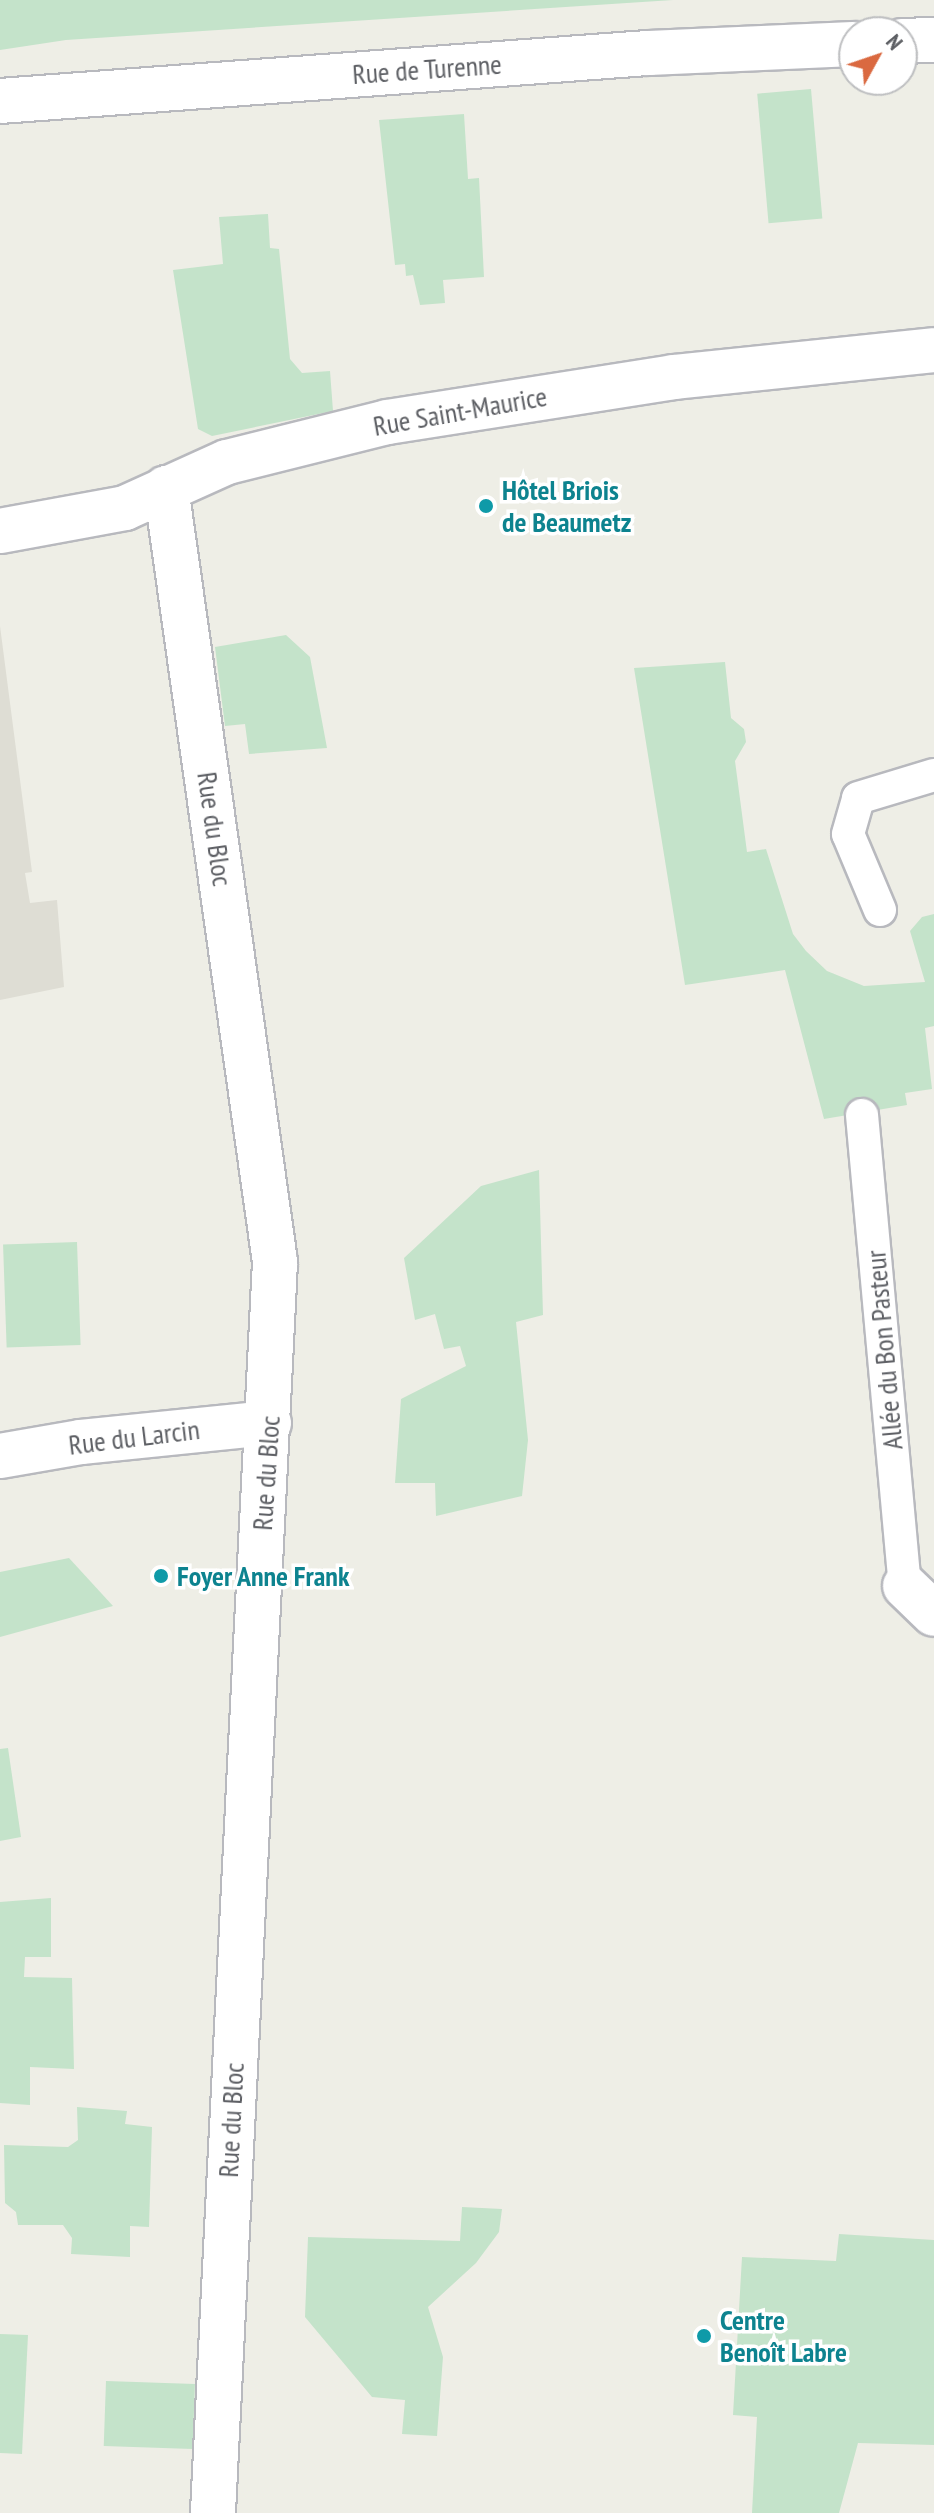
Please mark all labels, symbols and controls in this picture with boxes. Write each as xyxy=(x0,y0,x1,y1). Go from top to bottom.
north arrow xyxy=(838,16,918,96)
text: N xyxy=(880,28,909,55)
street label: Rue de Turenne xyxy=(351,47,503,91)
street label: Rue Saint-Maurice xyxy=(370,379,550,443)
place label: Hôtel Briois de Beaumetz xyxy=(502,473,631,539)
marker: Hôtel Briois de Beaumetz xyxy=(477,497,495,515)
street label: Rue du Bloc xyxy=(190,770,240,888)
street label: Allée du Bon Pasteur xyxy=(859,1249,909,1451)
street label: Rue du Larcin xyxy=(67,1412,201,1462)
street label: Rue du Bloc xyxy=(245,1414,287,1532)
place label: Foyer Anne Frank xyxy=(177,1559,350,1593)
marker: Foyer Anne Frank xyxy=(152,1567,170,1585)
street label: Rue du Bloc xyxy=(211,2062,251,2178)
place label: Centre Benoît Labre xyxy=(720,2303,847,2369)
marker: Centre Benoît Labre xyxy=(695,2327,713,2345)

